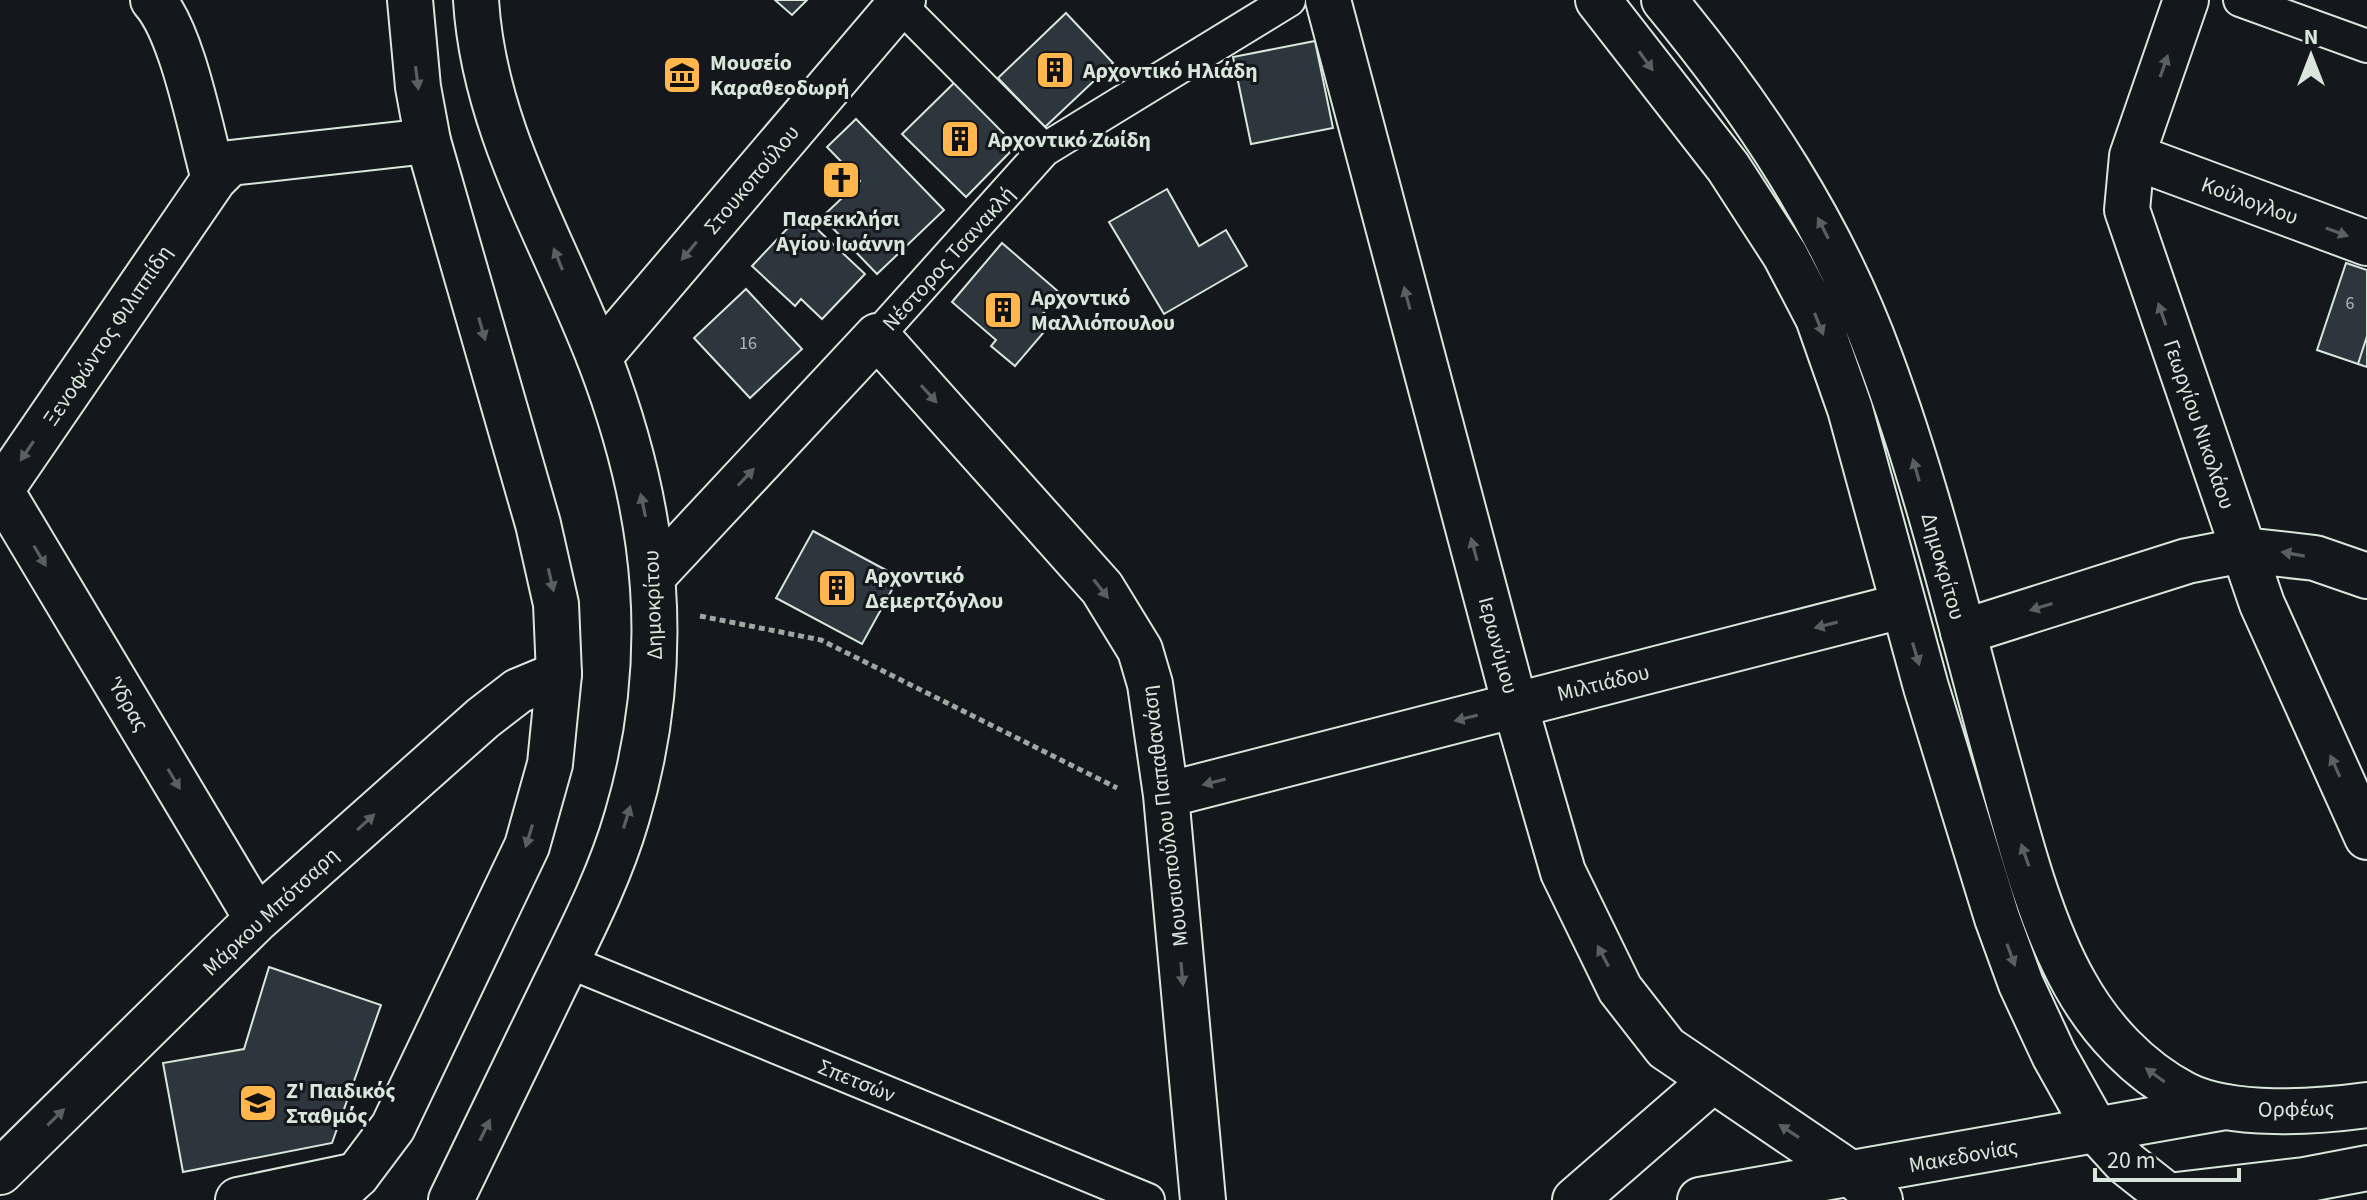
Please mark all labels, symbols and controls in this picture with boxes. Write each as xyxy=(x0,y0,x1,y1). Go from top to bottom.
north arrow xyxy=(2271,16,2351,96)
text: N xyxy=(2304,21,2318,53)
place label: Μουσείο Καραθεοδωρή xyxy=(710,47,849,104)
building icon: Αρχοντικό Ηλιάδη xyxy=(1034,49,1076,91)
one-way arrow xyxy=(1637,51,1653,72)
museum icon: Μουσείο Καραθεοδωρή xyxy=(661,54,703,96)
one-way arrow xyxy=(2158,54,2170,78)
place label: Αρχοντικό Ηλιάδη xyxy=(1082,55,1258,87)
one-way arrow xyxy=(410,65,423,90)
street label: Στουκοπούλου xyxy=(696,118,807,241)
building icon: Αρχοντικό Ζωίδη xyxy=(939,118,981,160)
place label: Αρχοντικό Ζωίδη xyxy=(987,124,1151,156)
church icon: Παρεκκλήσι Αγίου Ιωάννη xyxy=(820,159,862,201)
street label: Κούλογλου xyxy=(2197,169,2303,233)
street label: Νέστορος Τσανακλή xyxy=(875,179,1023,338)
place label: Παρεκκλήσι Αγίου Ιωάννη xyxy=(775,203,906,260)
one-way arrow xyxy=(1817,217,1830,240)
one-way arrow xyxy=(2325,226,2349,239)
street label: Ξενοφώντος Φιλιππίδη xyxy=(35,239,180,432)
one-way arrow xyxy=(681,241,698,261)
one-way arrow xyxy=(552,247,565,271)
place label: Αρχοντικό Μαλλιόπουλου xyxy=(1030,282,1175,339)
one-way arrow xyxy=(1400,285,1413,310)
building icon: Αρχοντικό Μαλλιόπουλου xyxy=(982,289,1024,331)
house number: 6 xyxy=(2346,291,2355,316)
one-way arrow xyxy=(2155,302,2167,326)
one-way arrow xyxy=(1813,312,1826,336)
one-way arrow xyxy=(476,317,489,341)
house number: 16 xyxy=(739,331,757,356)
street label: Γεωργίου Νικολάου xyxy=(2155,335,2243,513)
one-way arrow xyxy=(920,384,937,404)
one-way arrow xyxy=(20,441,35,462)
one-way arrow xyxy=(1909,458,1922,482)
one-way arrow xyxy=(736,468,754,487)
one-way arrow xyxy=(636,492,649,517)
street label: Δημοκρίτου xyxy=(1913,509,1974,623)
one-way arrow xyxy=(1467,537,1479,562)
one-way arrow xyxy=(33,545,47,567)
one-way arrow xyxy=(2280,547,2305,560)
street label: Δημοκρίτου xyxy=(635,550,671,660)
place label: Αρχοντικό Δεμερτζόγλου xyxy=(864,560,1003,617)
one-way arrow xyxy=(545,567,557,592)
building icon: Αρχοντικό Δεμερτζόγλου xyxy=(816,567,858,609)
one-way arrow xyxy=(1092,579,1109,599)
street label: Ιερωνύμου xyxy=(1470,593,1526,697)
one-way arrow xyxy=(2029,601,2053,614)
one-way arrow xyxy=(1813,620,1838,632)
one-way arrow xyxy=(1910,642,1923,666)
street label: Μιλτιάδου xyxy=(1554,656,1653,710)
street label: Ύδρας xyxy=(99,671,157,738)
street label: Μουσιοπούλου Παπαθανάση xyxy=(1133,683,1197,948)
one-way arrow xyxy=(1453,712,1478,724)
one-way arrow xyxy=(2328,754,2342,777)
one-way arrow xyxy=(166,768,180,790)
one-way arrow xyxy=(1201,777,1226,789)
one-way arrow xyxy=(621,804,634,828)
one-way arrow xyxy=(356,814,375,832)
one-way arrow xyxy=(522,824,535,848)
street label: Μάρκου Μπότσαρη xyxy=(195,840,346,984)
one-way arrow xyxy=(2019,843,2031,867)
one-way arrow xyxy=(2005,943,2018,967)
one-way arrow xyxy=(1596,945,1609,968)
one-way arrow xyxy=(1176,962,1189,987)
street label: Σπετσών xyxy=(813,1051,900,1111)
one-way arrow xyxy=(2144,1068,2165,1083)
place label: Ζ' Παιδικός Σταθμός xyxy=(286,1075,395,1132)
school or university icon: Ζ' Παιδικός Σταθμός xyxy=(237,1082,279,1124)
street label: Ορφέως xyxy=(2258,1092,2334,1126)
one-way arrow xyxy=(46,1109,65,1127)
one-way arrow xyxy=(478,1118,492,1141)
one-way arrow xyxy=(1778,1124,1800,1138)
street label: Μακεδονίας xyxy=(1906,1131,2020,1181)
scale bar xyxy=(2095,1132,2239,1182)
text: 20 m xyxy=(2107,1143,2156,1178)

